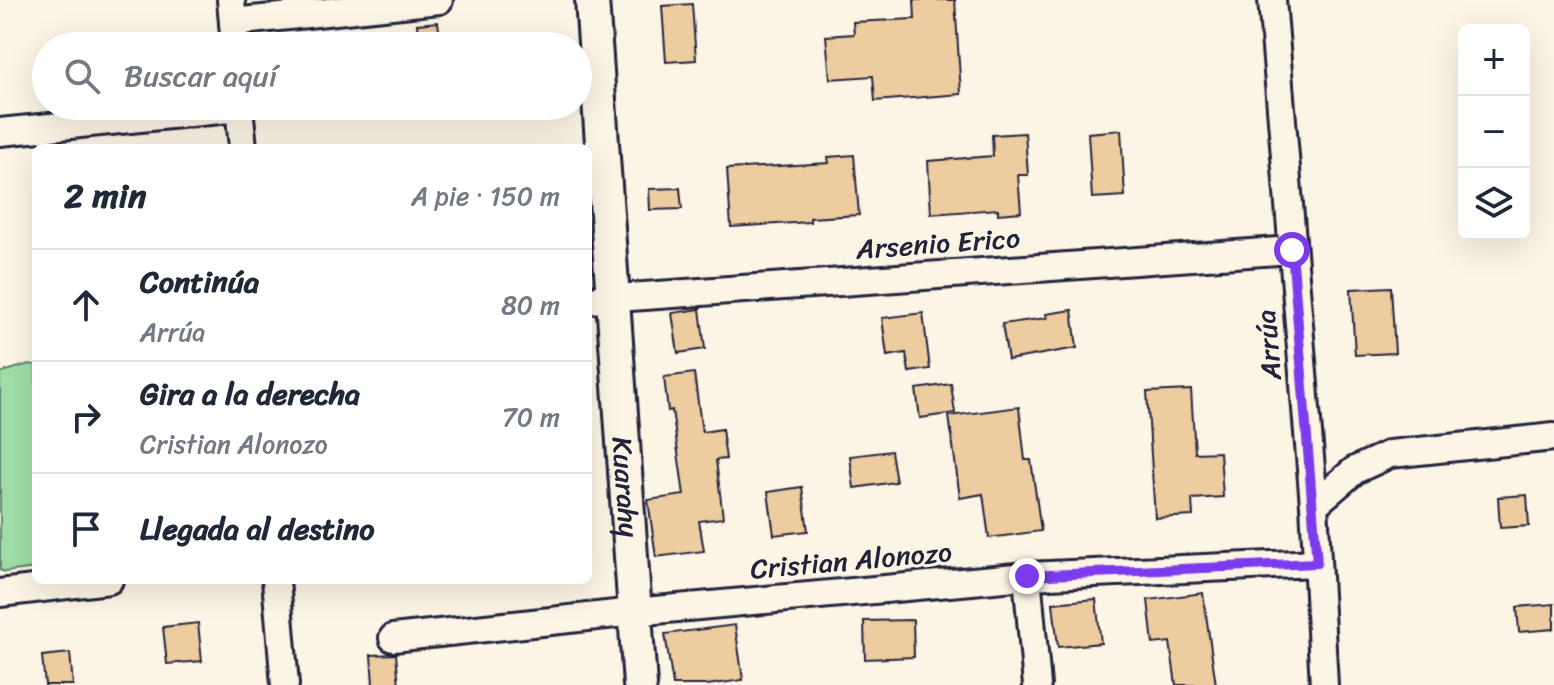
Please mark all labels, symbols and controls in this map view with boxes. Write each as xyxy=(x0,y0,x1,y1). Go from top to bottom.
map controls xyxy=(1458,24,1530,240)
button: + xyxy=(1458,24,1530,96)
search box xyxy=(32,32,592,120)
text: Buscar aquí xyxy=(124,49,277,103)
icon: search xyxy=(60,54,104,98)
button: − xyxy=(1458,96,1530,168)
text: 2 min xyxy=(64,166,146,226)
button: layers xyxy=(1458,168,1530,240)
text: A pie · 150 m xyxy=(411,173,560,219)
street label: Arsenio Erico xyxy=(853,213,1022,274)
route start xyxy=(1274,232,1310,268)
text: Continúa xyxy=(140,255,259,309)
text: 80 m xyxy=(501,282,560,328)
icon: ahead xyxy=(64,283,108,327)
street label: Arrúa xyxy=(1241,308,1296,383)
text: Arrúa xyxy=(140,309,205,355)
text: Gira a la derecha xyxy=(140,367,360,421)
text: 70 m xyxy=(502,394,560,440)
icon: right xyxy=(64,395,108,439)
text: Cristian Alonozo xyxy=(140,421,328,467)
street label: Kuarahy xyxy=(598,435,654,539)
text: Llegada al destino xyxy=(140,502,374,556)
icon: arrive xyxy=(64,507,108,551)
street label: Cristian Alonozo xyxy=(748,527,954,594)
route end xyxy=(1009,558,1045,594)

